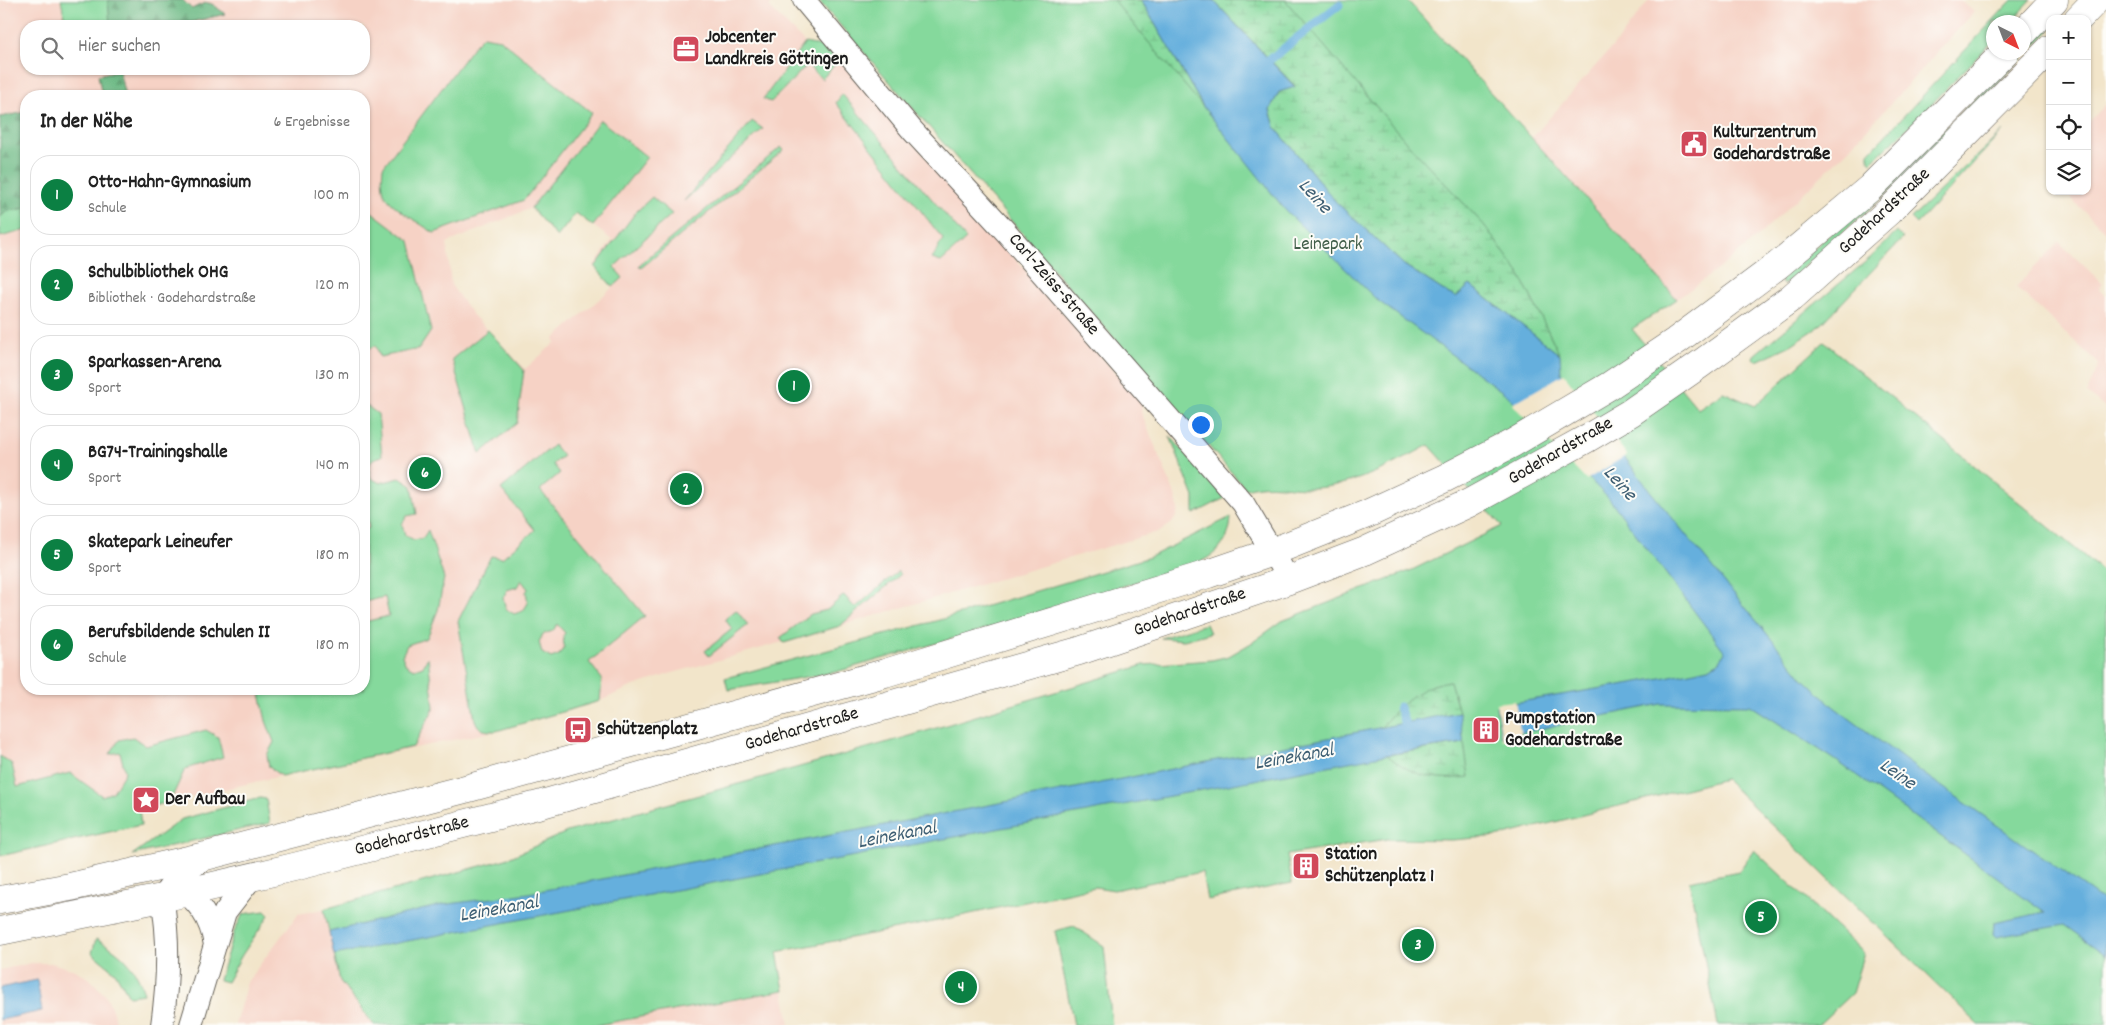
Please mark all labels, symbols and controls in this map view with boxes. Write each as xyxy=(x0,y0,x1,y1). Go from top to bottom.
north arrow xyxy=(1986,15,2031,60)
map controls xyxy=(2046,15,2091,195)
button: + xyxy=(2046,15,2091,60)
search box xyxy=(20,20,370,75)
place label: Jobcenter Landkreis Göttingen xyxy=(705,25,848,74)
icon: search xyxy=(38,34,66,62)
text: Hier suchen xyxy=(78,34,161,61)
office icon: Jobcenter Landkreis Göttingen xyxy=(671,34,701,64)
button: − xyxy=(2046,60,2091,105)
button: locate xyxy=(2046,105,2091,150)
text: In der Nähe xyxy=(40,108,132,138)
text: 6 Ergebnisse xyxy=(273,111,350,134)
place label: Kulturzentrum Godehardstraße xyxy=(1713,120,1830,169)
public building icon: Kulturzentrum Godehardstraße xyxy=(1679,129,1709,159)
button: layers xyxy=(2046,150,2091,195)
street label: Godehardstraße xyxy=(1833,162,1937,262)
text: Otto-Hahn-Gymnasium xyxy=(88,170,251,197)
water label: Leine xyxy=(1291,173,1338,222)
text: 1 xyxy=(55,184,59,207)
text: 100 m xyxy=(313,184,349,207)
text: Schule xyxy=(88,197,127,220)
street label: Carl-Zeiss-Straße xyxy=(1001,228,1105,342)
park label: Leinepark xyxy=(1293,232,1363,259)
text: Schulbibliothek OHG xyxy=(88,260,228,287)
text: 2 xyxy=(54,274,61,297)
text: 120 m xyxy=(315,274,349,297)
text: Bibliothek · Godehardstraße xyxy=(88,287,256,310)
text: Sparkassen-Arena xyxy=(88,350,221,377)
text: 3 xyxy=(53,364,61,387)
text: 130 m xyxy=(315,364,349,387)
pin: 1 xyxy=(778,367,810,405)
text: Sport xyxy=(88,377,121,400)
street label: Godehardstraße xyxy=(1503,411,1619,493)
your location xyxy=(1188,412,1214,438)
text: BG74-Trainingshalle xyxy=(88,440,228,467)
text: 4 xyxy=(54,454,60,477)
text: 140 m xyxy=(315,454,349,477)
pin: 6 xyxy=(409,454,441,492)
water label: Leine xyxy=(1596,460,1643,509)
text: Sport xyxy=(88,467,121,490)
pin: 2 xyxy=(670,470,702,508)
text: Skatepark Leineufer xyxy=(88,530,232,557)
text: 5 xyxy=(53,544,61,567)
text: 180 m xyxy=(316,544,349,567)
text: Sport xyxy=(88,557,121,580)
street label: Godehardstraße xyxy=(1130,581,1250,645)
text: Berufsbildende Schulen II xyxy=(88,620,270,647)
text: 6 xyxy=(53,634,61,657)
text: 180 m xyxy=(316,634,349,657)
text: Schule xyxy=(88,647,127,670)
street label: Godehardstraße xyxy=(742,701,862,759)
place label: Pumpstation Godehardstraße xyxy=(1505,706,1622,755)
bus stop icon: Schützenplatz xyxy=(563,715,593,745)
building icon: Pumpstation Godehardstraße xyxy=(1471,715,1501,745)
place label: Schützenplatz xyxy=(597,717,698,744)
water label: Leinekanal xyxy=(1252,737,1338,779)
water label: Leine xyxy=(1873,752,1922,798)
place icon: Der Aufbau xyxy=(131,785,161,815)
place label: Der Aufbau xyxy=(165,787,245,814)
street label: Godehardstraße xyxy=(352,810,472,864)
water label: Leinekanal xyxy=(855,814,941,857)
place label: Station Schützenplatz 1 xyxy=(1325,842,1434,891)
building icon: Station Schützenplatz 1 xyxy=(1291,851,1321,881)
water label: Leinekanal xyxy=(457,889,543,931)
pin: 5 xyxy=(1745,898,1777,936)
pin: 3 xyxy=(1402,926,1434,964)
pin: 4 xyxy=(945,968,977,1006)

